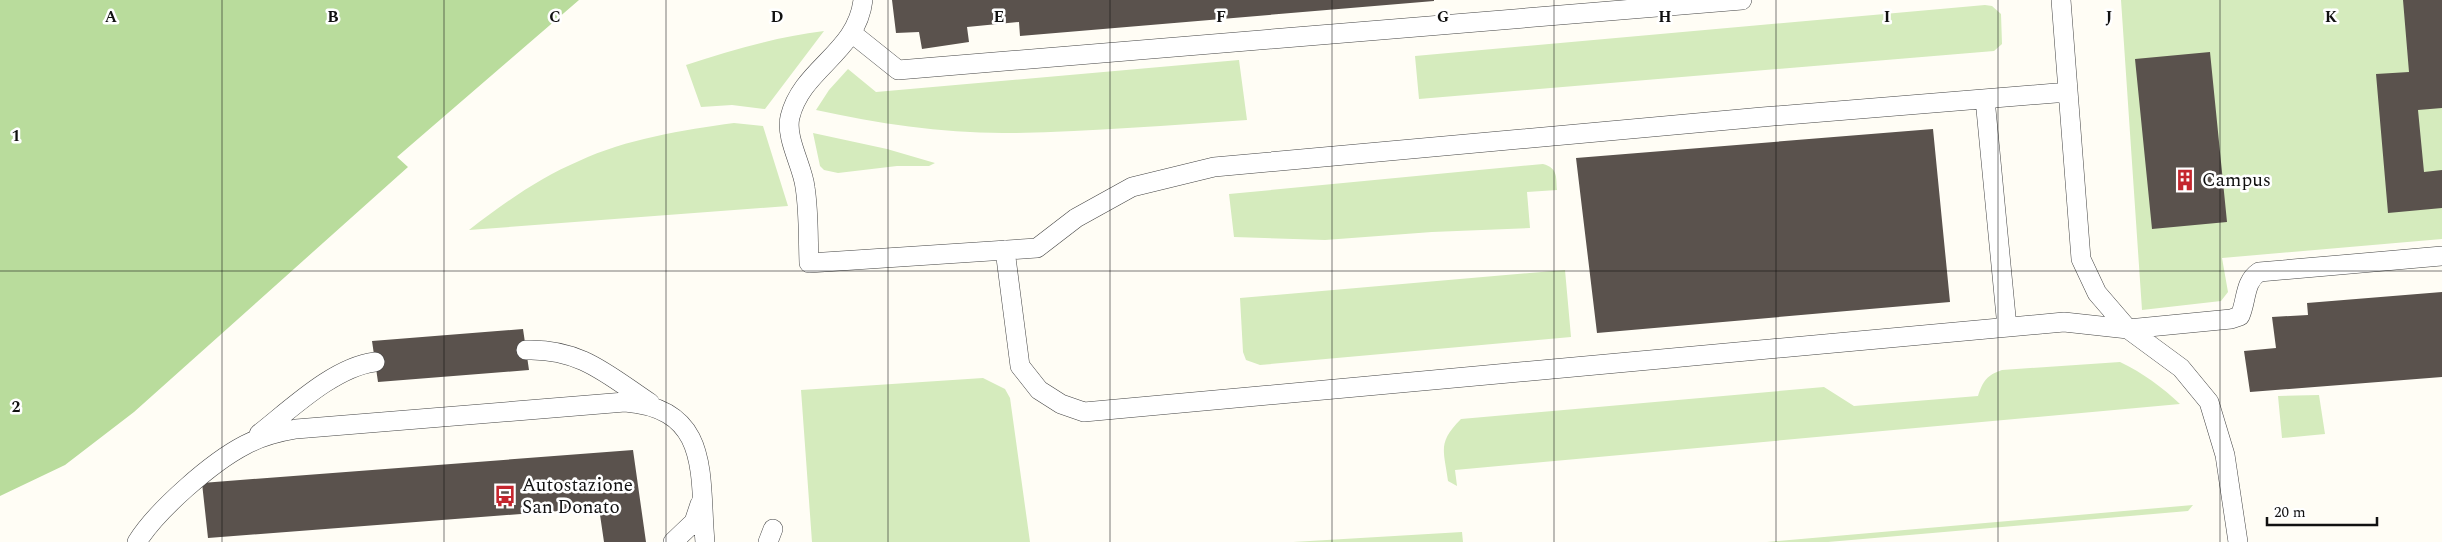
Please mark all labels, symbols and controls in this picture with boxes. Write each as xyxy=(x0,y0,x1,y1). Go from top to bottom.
text: A xyxy=(105,5,118,29)
text: B xyxy=(327,5,339,29)
text: C xyxy=(549,5,561,29)
text: D xyxy=(771,5,784,29)
text: E xyxy=(994,5,1004,29)
text: F xyxy=(1216,5,1226,29)
text: G xyxy=(1437,5,1449,29)
text: H xyxy=(1658,5,1672,29)
text: I xyxy=(1884,5,1890,29)
text: J xyxy=(2106,5,2113,29)
text: K xyxy=(2325,5,2338,29)
text: 1 xyxy=(12,124,20,148)
place label: Campus xyxy=(2202,166,2271,195)
building icon: Campus xyxy=(2172,167,2198,193)
text: 2 xyxy=(12,395,21,419)
place label: Autostazione San Donato xyxy=(522,471,633,522)
bus stop icon: Autostazione San Donato xyxy=(492,483,518,509)
scale bar xyxy=(2267,494,2377,526)
text: 20 m xyxy=(2274,501,2306,524)

